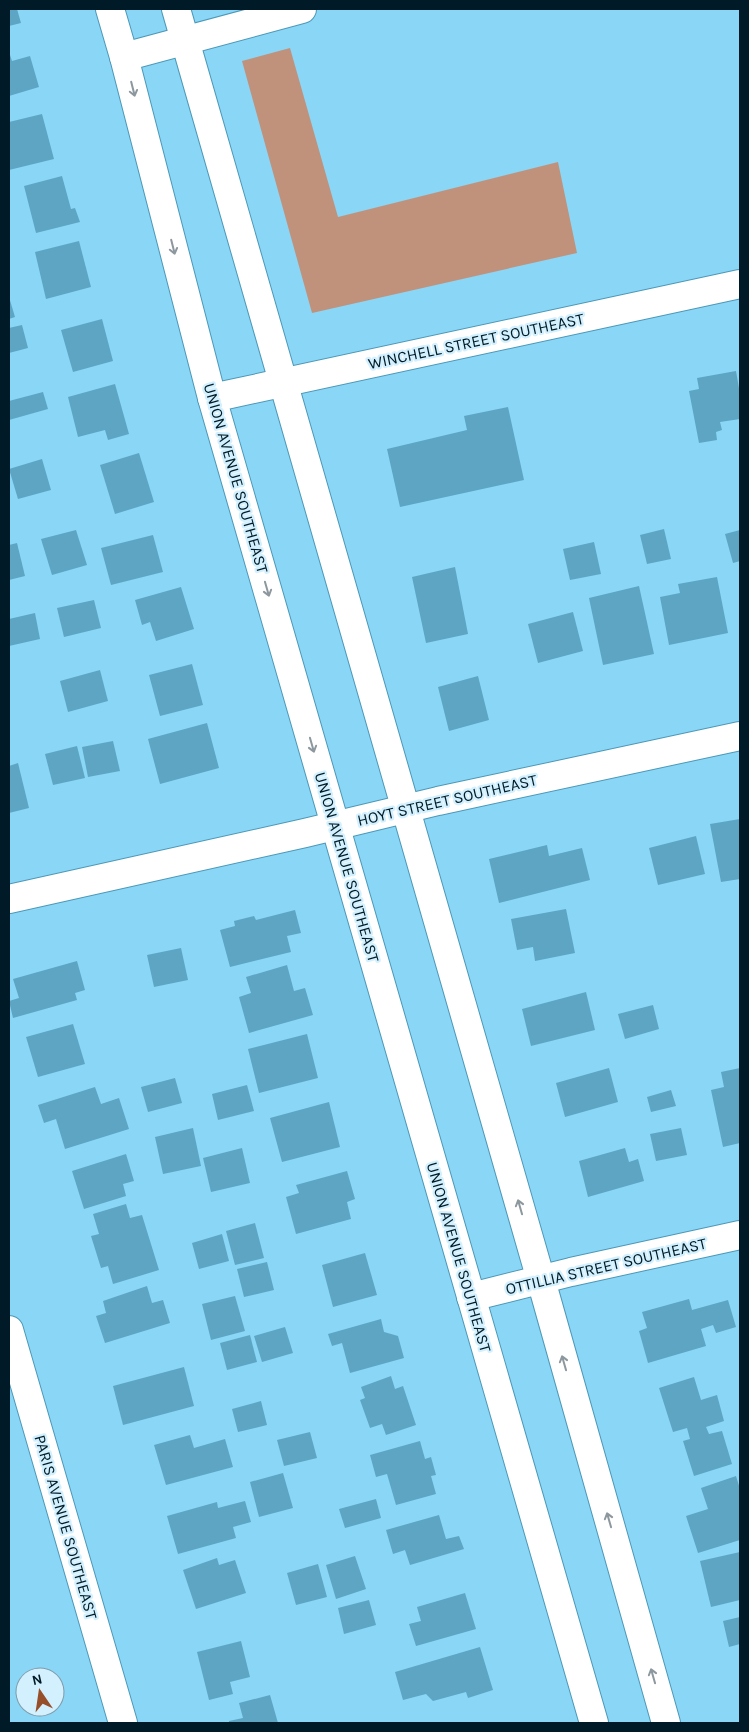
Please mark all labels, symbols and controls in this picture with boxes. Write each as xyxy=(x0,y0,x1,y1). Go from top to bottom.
one-way arrow xyxy=(128,81,138,97)
one-way arrow xyxy=(169,238,178,254)
street label: WINCHELL STREET SOUTHEAST xyxy=(366,309,586,373)
street label: UNION AVENUE SOUTHEAST xyxy=(200,381,272,575)
one-way arrow xyxy=(263,581,273,597)
one-way arrow xyxy=(307,737,317,753)
street label: UNION AVENUE SOUTHEAST xyxy=(311,770,383,964)
street label: HOYT STREET SOUTHEAST xyxy=(355,770,539,830)
street label: UNION AVENUE SOUTHEAST xyxy=(423,1160,495,1354)
one-way arrow xyxy=(515,1200,524,1216)
street label: OTTILLIA STREET SOUTHEAST xyxy=(504,1234,708,1298)
one-way arrow xyxy=(559,1356,569,1372)
street label: PARIS AVENUE SOUTHEAST xyxy=(31,1433,101,1621)
one-way arrow xyxy=(603,1512,613,1528)
north arrow xyxy=(15,1667,65,1717)
one-way arrow xyxy=(647,1669,657,1685)
text: N xyxy=(30,1670,44,1689)

